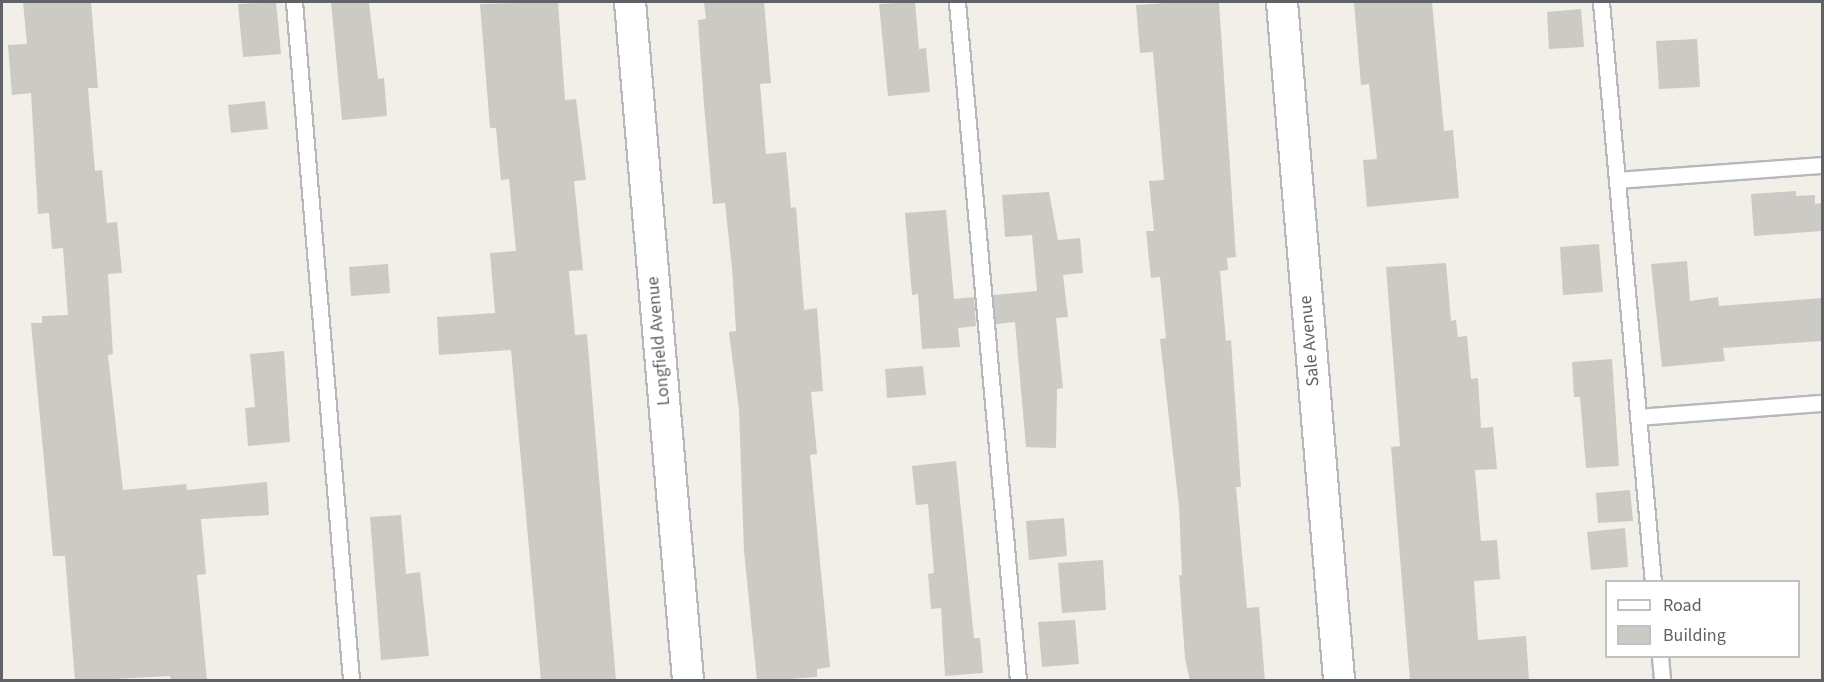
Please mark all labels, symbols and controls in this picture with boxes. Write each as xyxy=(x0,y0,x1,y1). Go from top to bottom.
street label: Longfield Avenue xyxy=(643,276,675,406)
street label: Sale Avenue xyxy=(1295,295,1325,387)
legend xyxy=(1605,580,1800,658)
text: Road xyxy=(1663,593,1702,618)
text: Building xyxy=(1663,623,1726,648)

